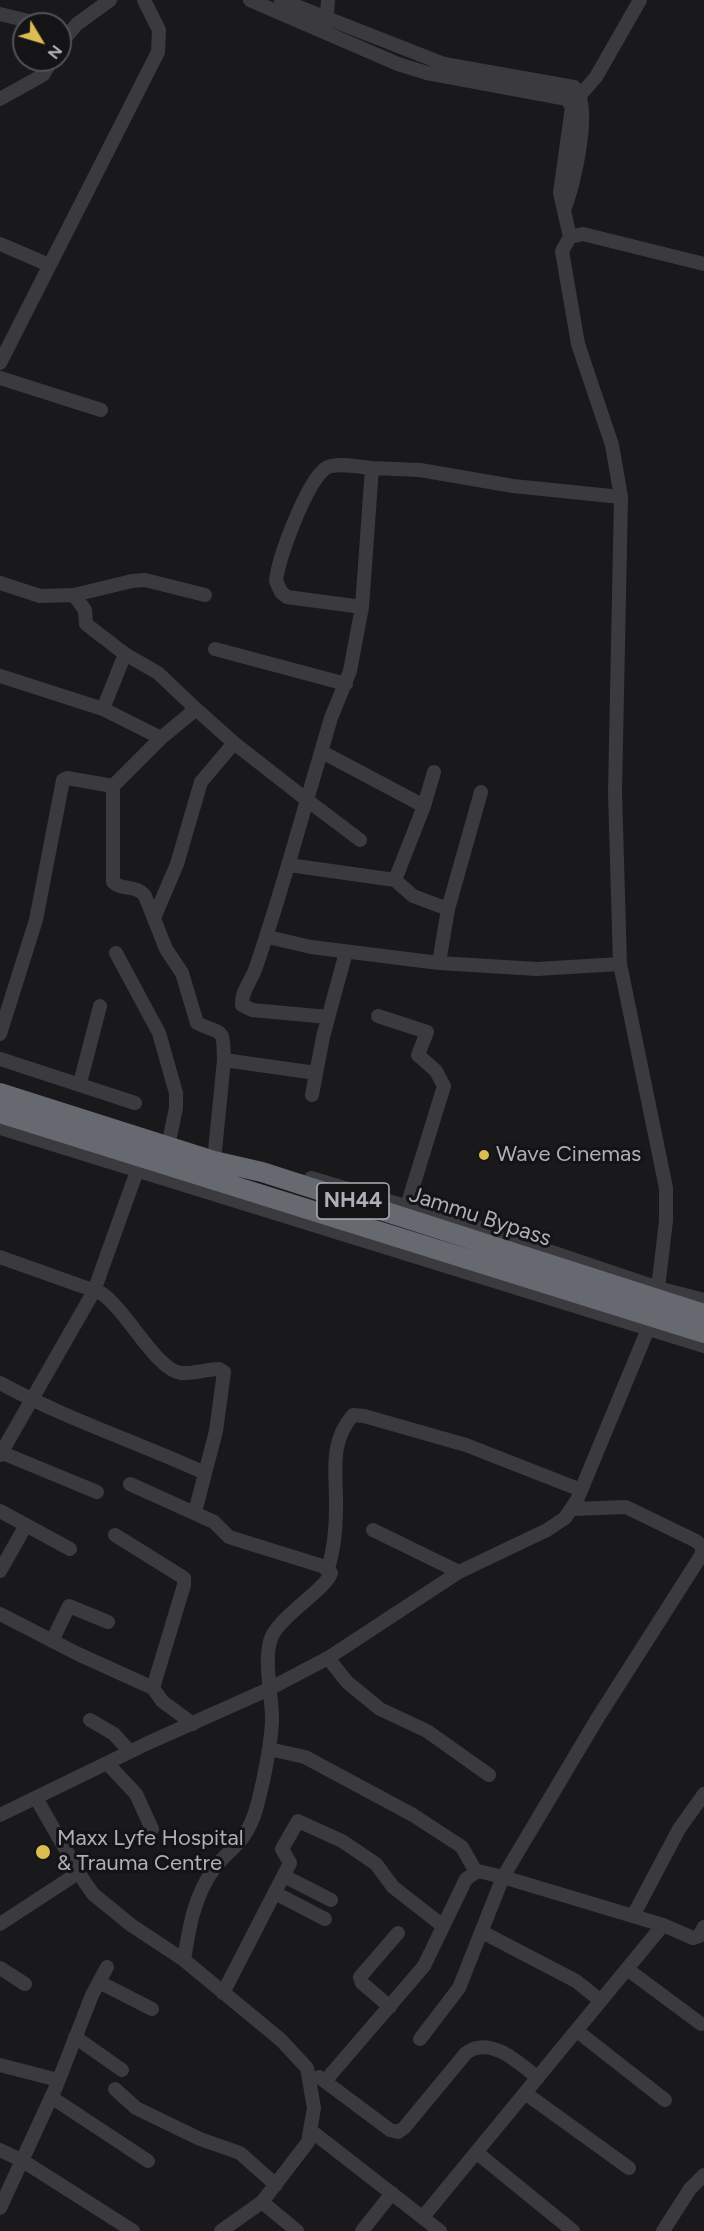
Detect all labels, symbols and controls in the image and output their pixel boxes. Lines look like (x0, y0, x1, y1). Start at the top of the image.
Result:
north arrow (12, 12, 72, 72)
text: N (44, 41, 66, 63)
place label: Wave Cinemas (496, 1142, 641, 1168)
marker: Wave Cinemas (477, 1148, 491, 1162)
street label: Jammu Bypass (406, 1182, 554, 1252)
road number: NH44 (317, 1183, 389, 1219)
place label: Maxx Lyfe Hospital & Trauma Centre (57, 1826, 244, 1878)
marker: Maxx Lyfe Hospital & Trauma Centre (34, 1843, 52, 1861)

